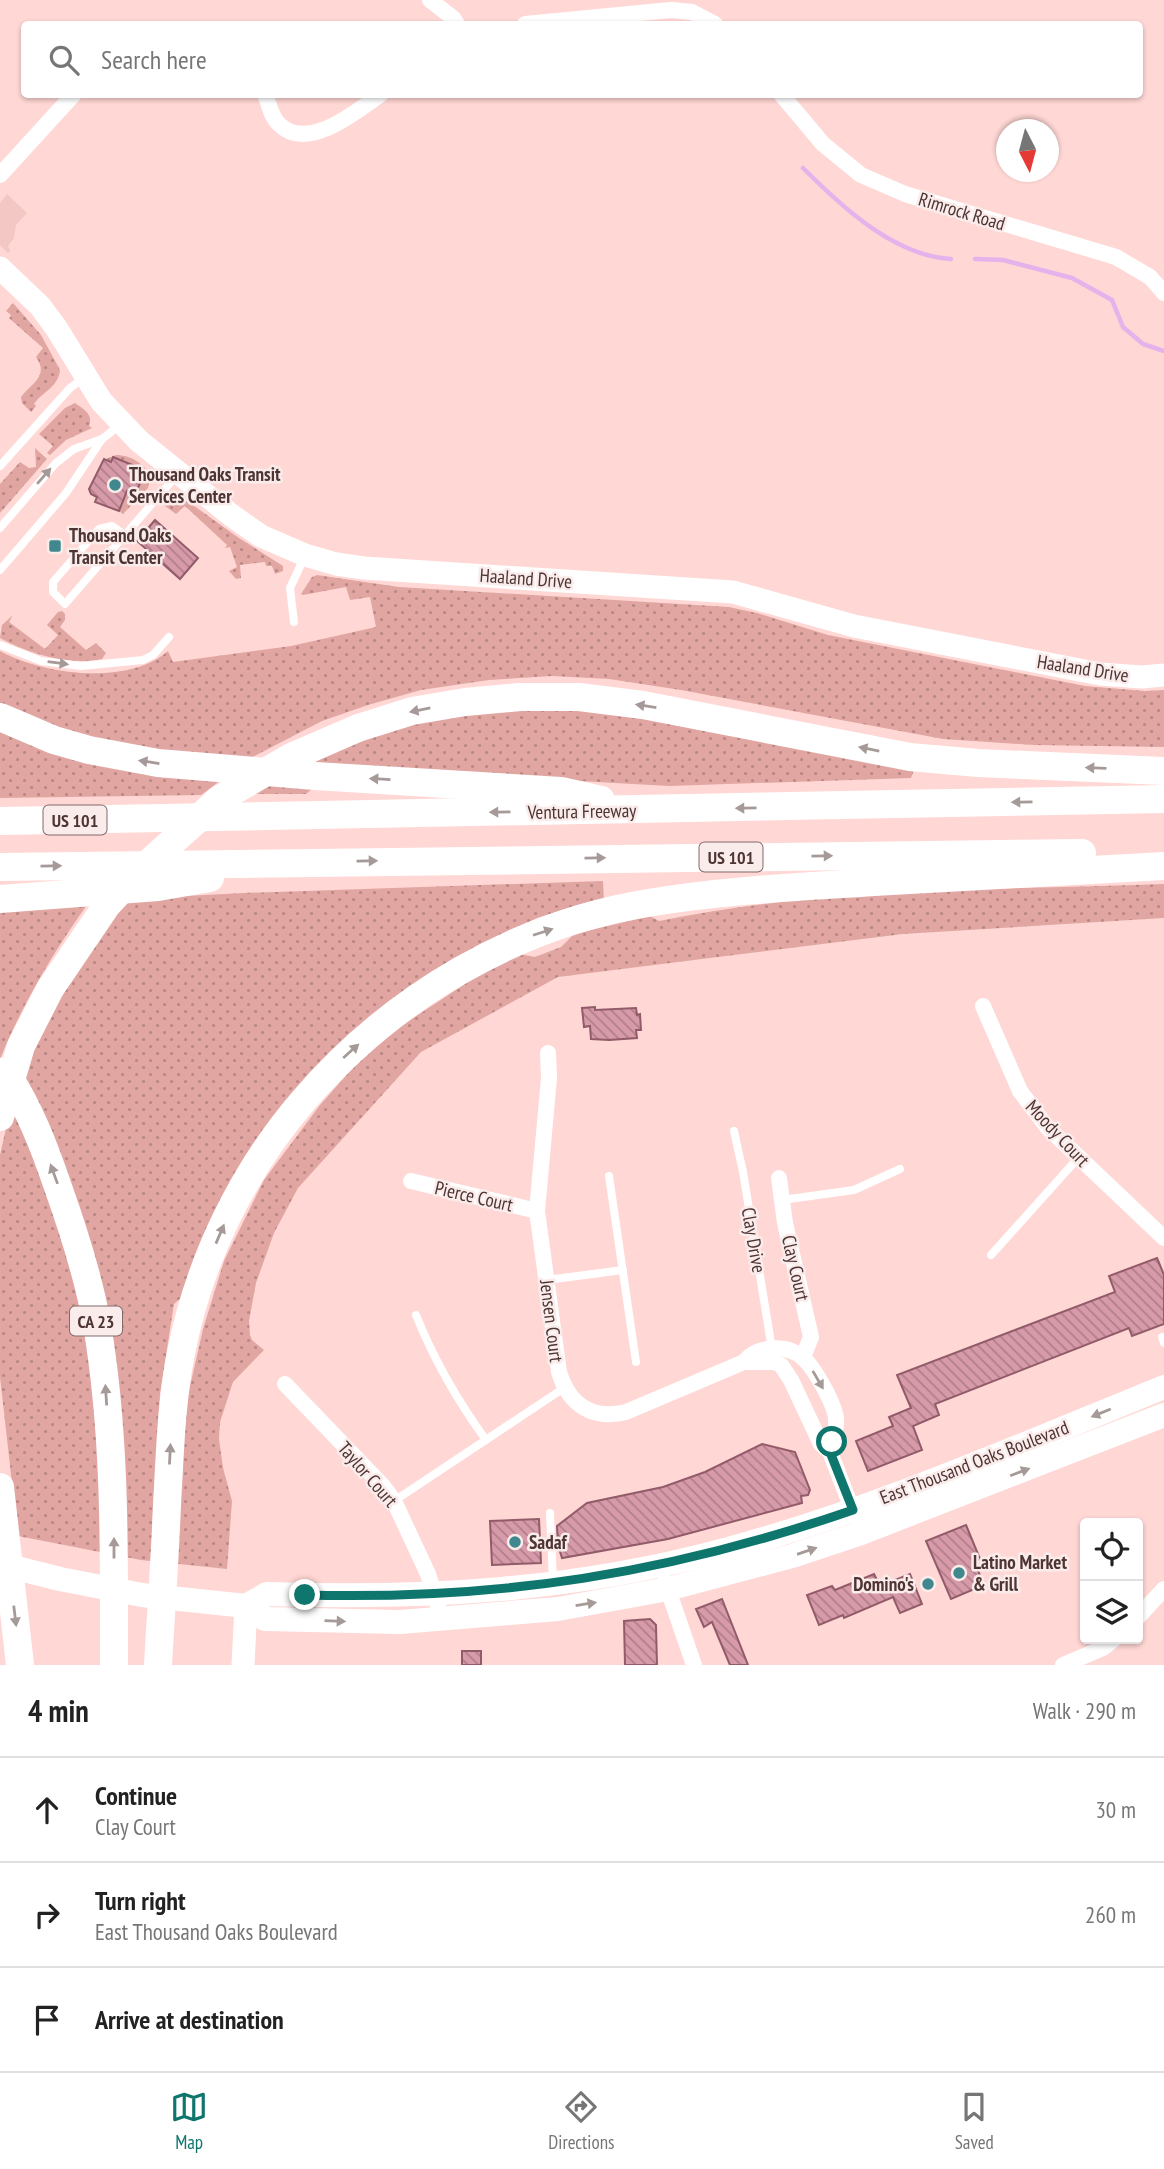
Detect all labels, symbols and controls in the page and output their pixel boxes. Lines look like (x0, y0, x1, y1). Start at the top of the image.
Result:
search box (21, 21, 1143, 98)
icon: search (45, 41, 83, 79)
text: Search here (101, 43, 207, 76)
north arrow (996, 119, 1059, 182)
street label: Rimrock Road (916, 186, 1008, 236)
place label: Thousand Oaks Transit Services Center (129, 462, 281, 508)
one-way arrow (36, 467, 52, 485)
marker: Thousand Oaks Transit Services Center (107, 477, 123, 493)
place label: Thousand Oaks Transit Center (69, 523, 172, 569)
marker: Thousand Oaks Transit Center (47, 538, 63, 554)
street label: Haaland Drive (479, 563, 573, 593)
street label: Haaland Drive (1035, 649, 1131, 687)
one-way arrow (47, 658, 69, 669)
one-way arrow (635, 700, 657, 711)
one-way arrow (409, 705, 431, 716)
one-way arrow (858, 743, 880, 754)
one-way arrow (137, 756, 159, 767)
one-way arrow (1085, 762, 1107, 773)
one-way arrow (368, 774, 390, 785)
one-way arrow (1011, 796, 1033, 808)
street label: Ventura Freeway (526, 798, 637, 824)
one-way arrow (735, 802, 757, 813)
road number: US 101 (43, 806, 106, 834)
one-way arrow (488, 806, 510, 818)
road number: US 101 (700, 842, 762, 872)
one-way arrow (811, 850, 833, 861)
one-way arrow (584, 852, 606, 864)
one-way arrow (356, 855, 378, 867)
one-way arrow (40, 860, 62, 872)
one-way arrow (533, 926, 554, 937)
one-way arrow (342, 1043, 359, 1059)
street label: Moody Court (1021, 1095, 1096, 1172)
one-way arrow (48, 1164, 59, 1185)
street label: Pierce Court (433, 1175, 516, 1217)
street label: Clay Drive (736, 1205, 772, 1275)
one-way arrow (214, 1224, 226, 1244)
street label: Clay Court (777, 1233, 815, 1304)
street label: Jensen Court (535, 1277, 569, 1364)
road number: CA 23 (70, 1306, 122, 1336)
one-way arrow (812, 1370, 824, 1390)
one-way arrow (100, 1384, 111, 1406)
one-way arrow (1090, 1407, 1111, 1418)
street label: East Thousand Oaks Boulevard (876, 1415, 1072, 1509)
route start (816, 1426, 847, 1457)
street label: Taylor Court (333, 1436, 403, 1512)
one-way arrow (164, 1443, 175, 1465)
one-way arrow (1010, 1466, 1031, 1477)
map controls (1080, 1518, 1143, 1644)
button: locate (1080, 1518, 1143, 1581)
place label: Sadaf (529, 1530, 567, 1554)
marker: Sadaf (507, 1534, 523, 1550)
one-way arrow (108, 1537, 120, 1559)
one-way arrow (796, 1545, 817, 1556)
place label: Latino Market & Grill (973, 1550, 1067, 1596)
marker: Latino Market & Grill (951, 1565, 967, 1581)
place label: Domino's (853, 1572, 914, 1596)
marker: Domino's (920, 1576, 936, 1592)
route end (289, 1579, 320, 1610)
button: layers (1080, 1581, 1143, 1644)
one-way arrow (575, 1599, 597, 1610)
one-way arrow (9, 1605, 20, 1627)
one-way arrow (324, 1616, 346, 1627)
text: 4 min (28, 1691, 89, 1730)
text: Walk · 290 m (1033, 1696, 1136, 1725)
text: Continue (95, 1779, 177, 1812)
icon: ahead (28, 1791, 66, 1829)
text: 30 m (1095, 1795, 1136, 1824)
text: Clay Court (95, 1812, 176, 1841)
text: Turn right (95, 1884, 186, 1917)
icon: right (28, 1896, 66, 1934)
text: 260 m (1085, 1900, 1136, 1929)
text: East Thousand Oaks Boulevard (95, 1917, 338, 1946)
icon: arrive (28, 2001, 66, 2039)
text: Arrive at destination (95, 2003, 284, 2036)
tab: Map (170, 2088, 208, 2154)
tab: Directions (548, 2088, 614, 2154)
tab: Saved (955, 2088, 994, 2154)

